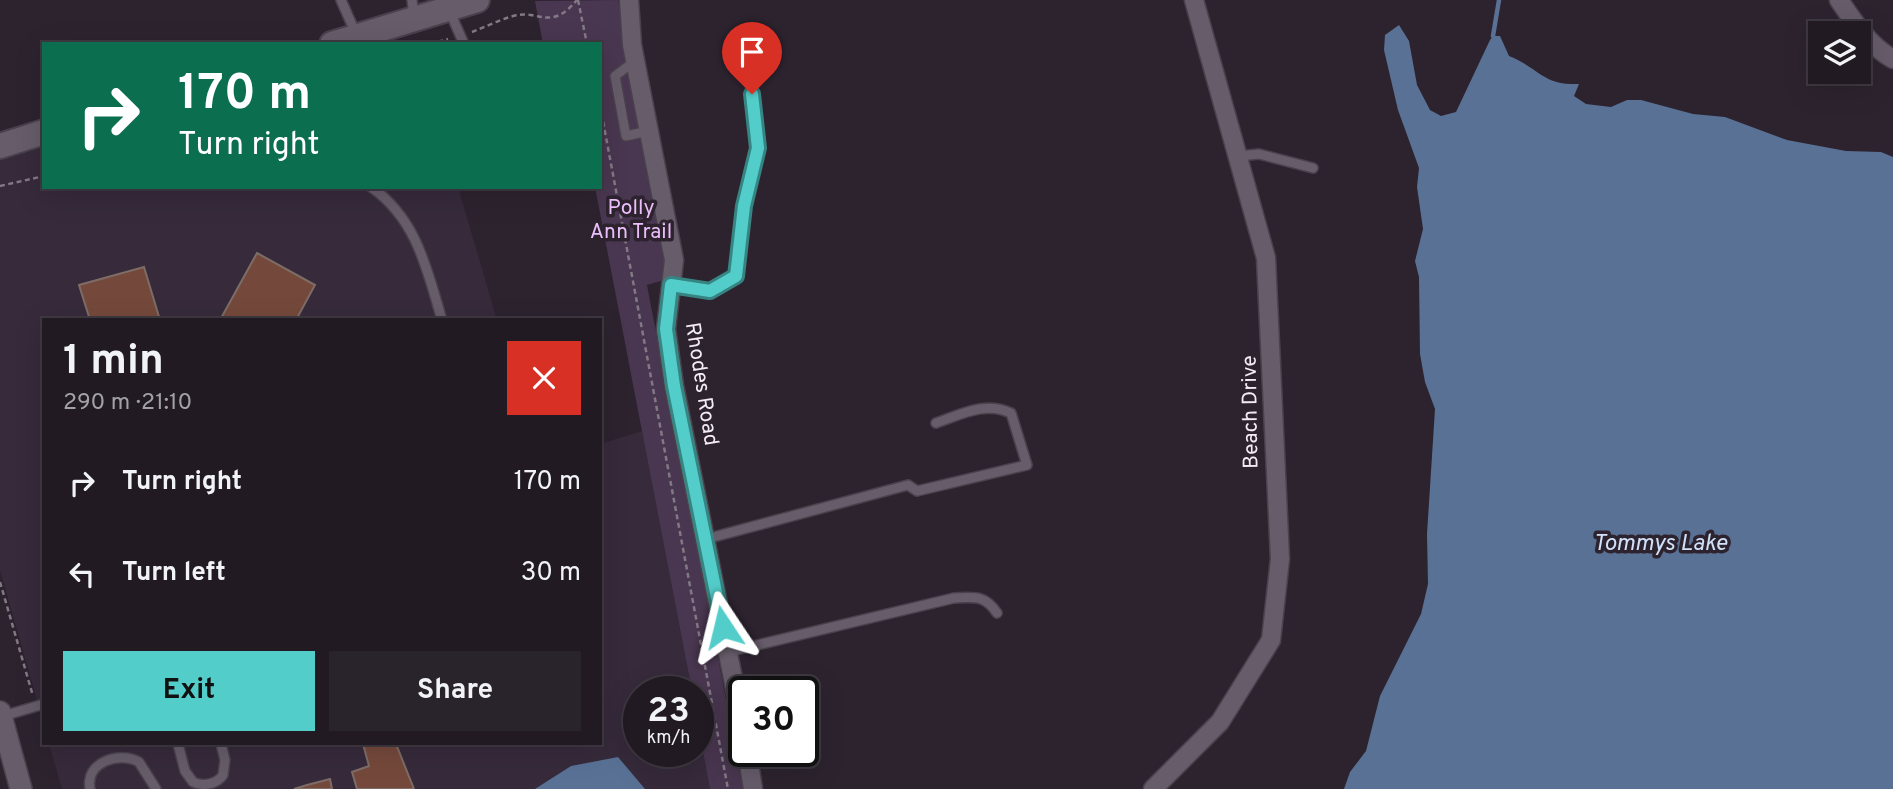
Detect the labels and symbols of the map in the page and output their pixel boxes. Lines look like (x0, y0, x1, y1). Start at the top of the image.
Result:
pin (722, 22, 782, 94)
park label: Polly Ann Trail (590, 195, 672, 246)
street label: Rhodes Road (678, 320, 724, 448)
street label: Beach Drive (1237, 355, 1265, 469)
water label: Tommys Lake (1593, 530, 1728, 559)
position arrow (686, 590, 760, 664)
speed limit sign: 30 (728, 676, 819, 767)

